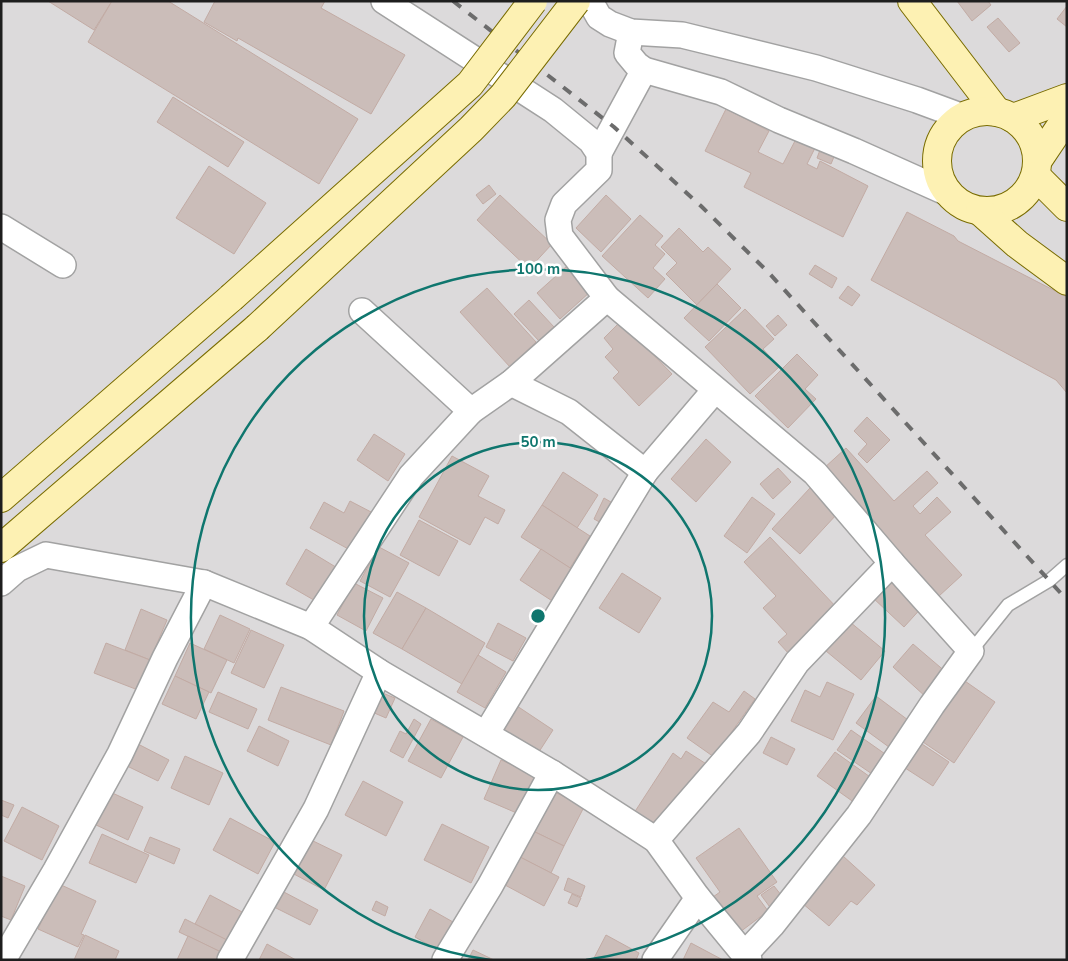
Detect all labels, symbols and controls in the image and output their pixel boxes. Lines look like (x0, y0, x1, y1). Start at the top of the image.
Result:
text: 100 m (516, 259, 560, 279)
text: 50 m (520, 432, 556, 452)
centre of rings (529, 607, 547, 625)

